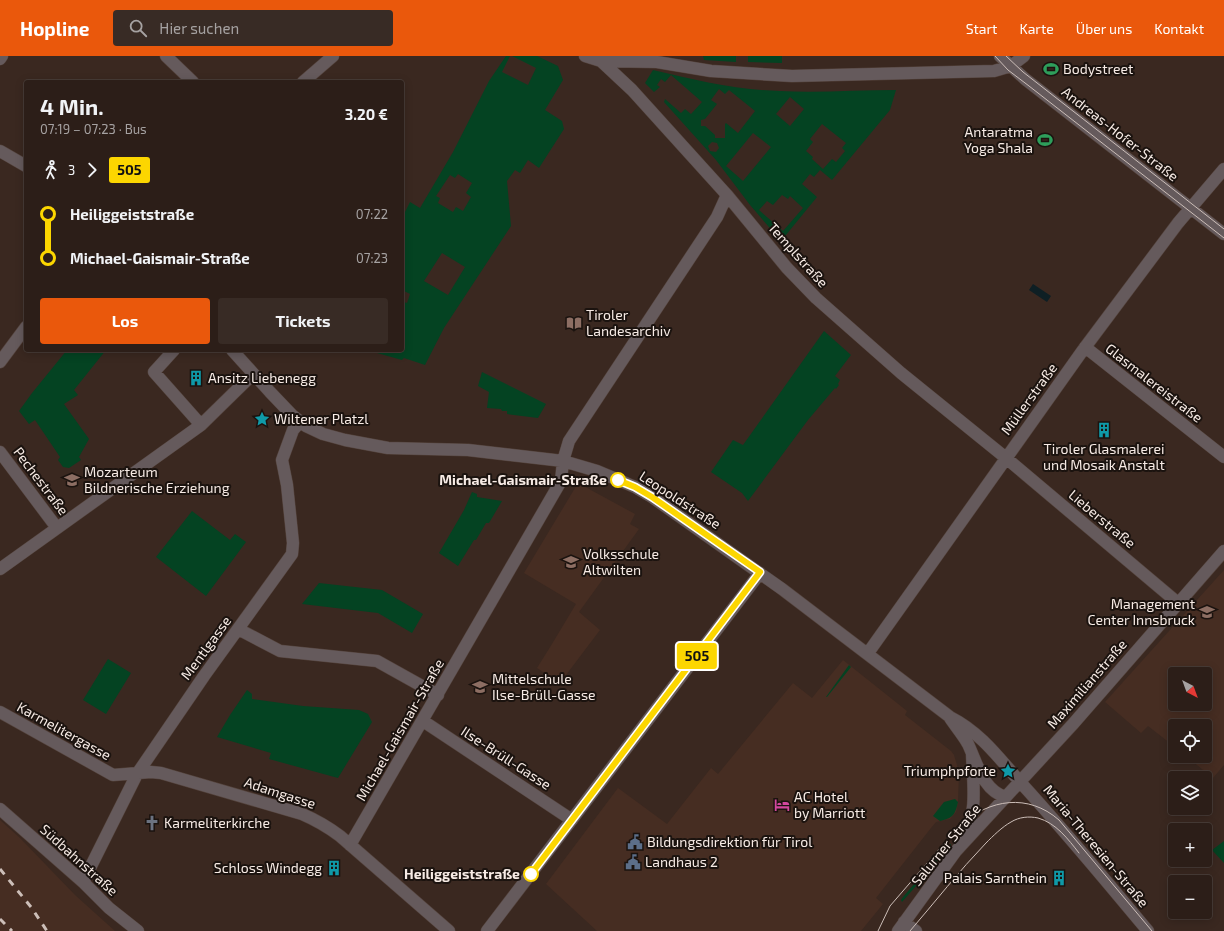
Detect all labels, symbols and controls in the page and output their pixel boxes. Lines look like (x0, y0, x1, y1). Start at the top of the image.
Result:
search box (113, 10, 393, 46)
text: Hopline (20, 17, 89, 40)
icon: search (127, 17, 149, 39)
text: Hier suchen (159, 19, 239, 37)
text: Start (966, 20, 997, 37)
text: Karte (1019, 20, 1054, 37)
text: Über uns (1076, 20, 1132, 37)
text: Kontakt (1154, 20, 1204, 37)
sports icon: Bodystreet (1042, 60, 1060, 78)
place label: Bodystreet (1063, 60, 1133, 77)
street label: Andreas-Hofer-Straße (1059, 83, 1182, 184)
text: 4 Min. (40, 93, 104, 119)
text: 3.20 € (345, 105, 388, 123)
text: 07:19 – 07:23 · Bus (40, 121, 147, 137)
place label: Antaratma Yoga Shala (964, 123, 1033, 156)
sports icon: Antaratma Yoga Shala (1036, 131, 1054, 149)
icon: walk (40, 159, 62, 181)
icon: forward (81, 159, 103, 181)
text: 505 (117, 161, 142, 178)
text: 3 (68, 162, 75, 178)
text: Heiliggeiststraße (70, 205, 194, 223)
text: 07:22 (356, 206, 388, 222)
street label: Templstraße (765, 219, 832, 291)
text: Michael-Gaismair-Straße (70, 249, 250, 267)
text: 07:23 (356, 250, 388, 266)
button: Los (40, 298, 210, 344)
button: Tickets (218, 298, 388, 344)
place label: Tiroler Landesarchiv (586, 306, 671, 339)
library icon: Tiroler Landesarchiv (565, 314, 583, 332)
street label: Glasmalereistraße (1102, 339, 1206, 426)
street label: Müllerstraße (997, 360, 1060, 438)
building icon: Ansitz Liebenegg (187, 369, 205, 387)
place label: Ansitz Liebenegg (208, 369, 316, 386)
place icon: Wiltener Platzl (253, 410, 271, 428)
place label: Wiltener Platzl (274, 410, 369, 427)
building icon: Tiroler Glasmalerei und Mosaik Anstalt (1095, 421, 1113, 439)
place label: Tiroler Glasmalerei und Mosaik Anstalt (1043, 440, 1165, 473)
street label: Pechestraße (10, 443, 73, 518)
place label: Mozarteum Bildnerische Erziehung (84, 463, 230, 496)
street label: Leopoldstraße (636, 467, 724, 532)
school or university icon: Mozarteum Bildnerische Erziehung (63, 471, 81, 489)
place label: Michael-Gaismair-Straße (439, 471, 607, 488)
marker: Michael-Gaismair-Straße (610, 472, 626, 488)
street label: Lieberstraße (1065, 486, 1139, 551)
place label: Volksschule Altwilten (583, 545, 659, 578)
school or university icon: Volksschule Altwilten (562, 553, 580, 571)
place label: Management Center Innsbruck (1087, 595, 1195, 628)
school or university icon: Management Center Innsbruck (1198, 603, 1216, 621)
street label: Mentlgasse (177, 613, 234, 683)
street label: Maximilianstraße (1043, 636, 1130, 732)
line badge: 505 (674, 643, 720, 669)
text: 505 (685, 647, 709, 664)
street label: Michael-Gaismair-Straße (352, 656, 447, 804)
north arrow (1168, 667, 1212, 711)
map controls (1168, 667, 1212, 919)
place label: Mittelschule Ilse-Brüll-Gasse (492, 670, 596, 703)
school or university icon: Mittelschule Ilse-Brüll-Gasse (471, 678, 489, 696)
street label: Karmelitergasse (14, 698, 114, 763)
button: locate (1168, 719, 1212, 763)
street label: Ilse-Brüll-Gasse (458, 722, 554, 793)
place label: Triumphpforte (904, 762, 996, 779)
place icon: Triumphpforte (999, 762, 1017, 780)
button: layers (1168, 771, 1212, 815)
street label: Adamgasse (242, 773, 318, 812)
street label: Maria-Theresien-Straße (1040, 781, 1153, 910)
place label: AC Hotel by Marriott (794, 788, 865, 821)
hotel icon: AC Hotel by Marriott (773, 796, 791, 814)
street label: Salurner Straße (907, 800, 984, 889)
church icon: Karmeliterkirche (143, 814, 161, 832)
place label: Karmeliterkirche (164, 814, 270, 831)
street label: Südbahnstraße (37, 820, 122, 899)
button: + (1168, 823, 1212, 867)
public building icon: Bildungsdirektion für Tirol (626, 833, 644, 851)
place label: Bildungsdirektion für Tirol (647, 833, 813, 850)
public building icon: Landhaus 2 (624, 853, 642, 871)
place label: Landhaus 2 (645, 853, 718, 870)
place label: Schloss Windegg (214, 859, 322, 876)
building icon: Schloss Windegg (325, 859, 343, 877)
place label: Heiliggeiststraße (404, 865, 520, 882)
marker: Heiliggeiststraße (523, 866, 539, 882)
place label: Palais Sarnthein (944, 869, 1047, 886)
building icon: Palais Sarnthein (1050, 869, 1068, 887)
button: − (1168, 875, 1212, 919)

